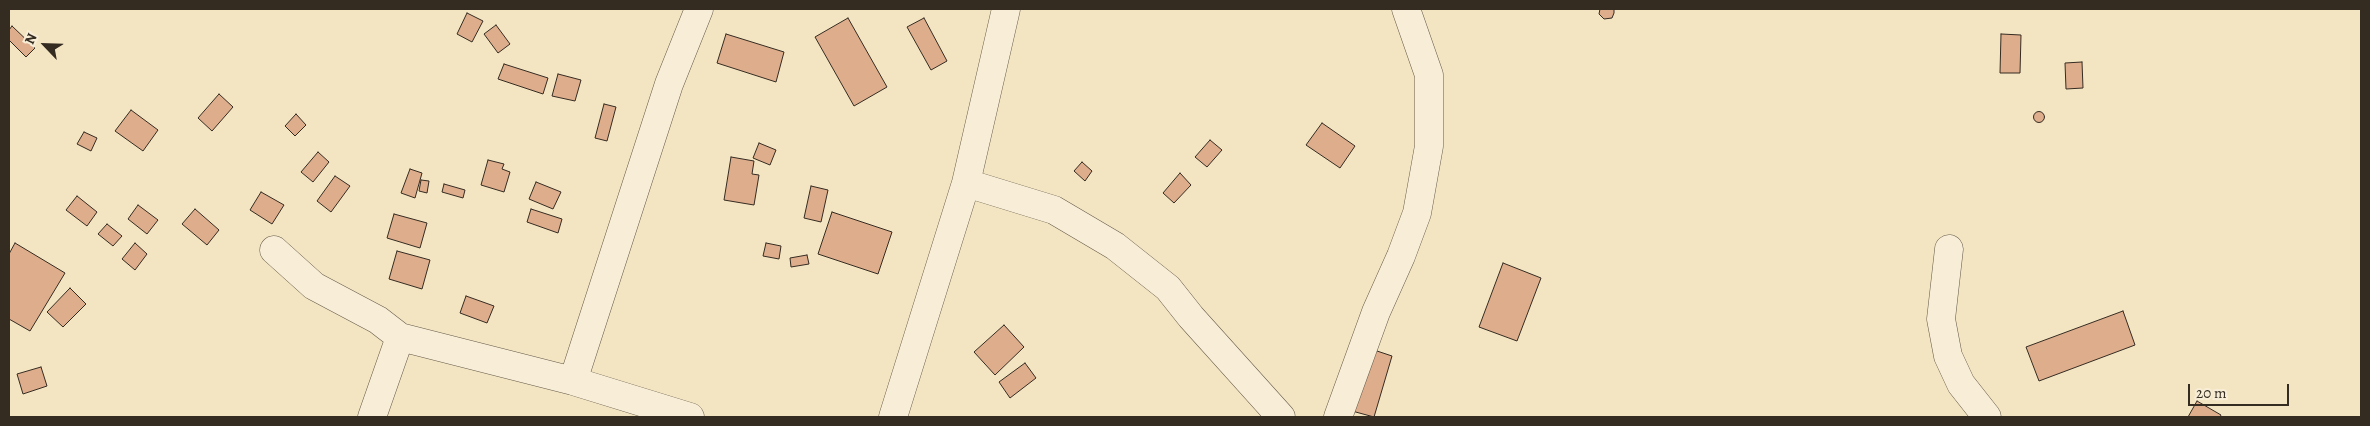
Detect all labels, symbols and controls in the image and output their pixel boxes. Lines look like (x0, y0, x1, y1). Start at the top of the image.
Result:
north arrow (20, 20, 70, 70)
text: N (20, 30, 42, 47)
scale bar (2190, 374, 2291, 406)
text: 20 m (2196, 383, 2227, 403)

